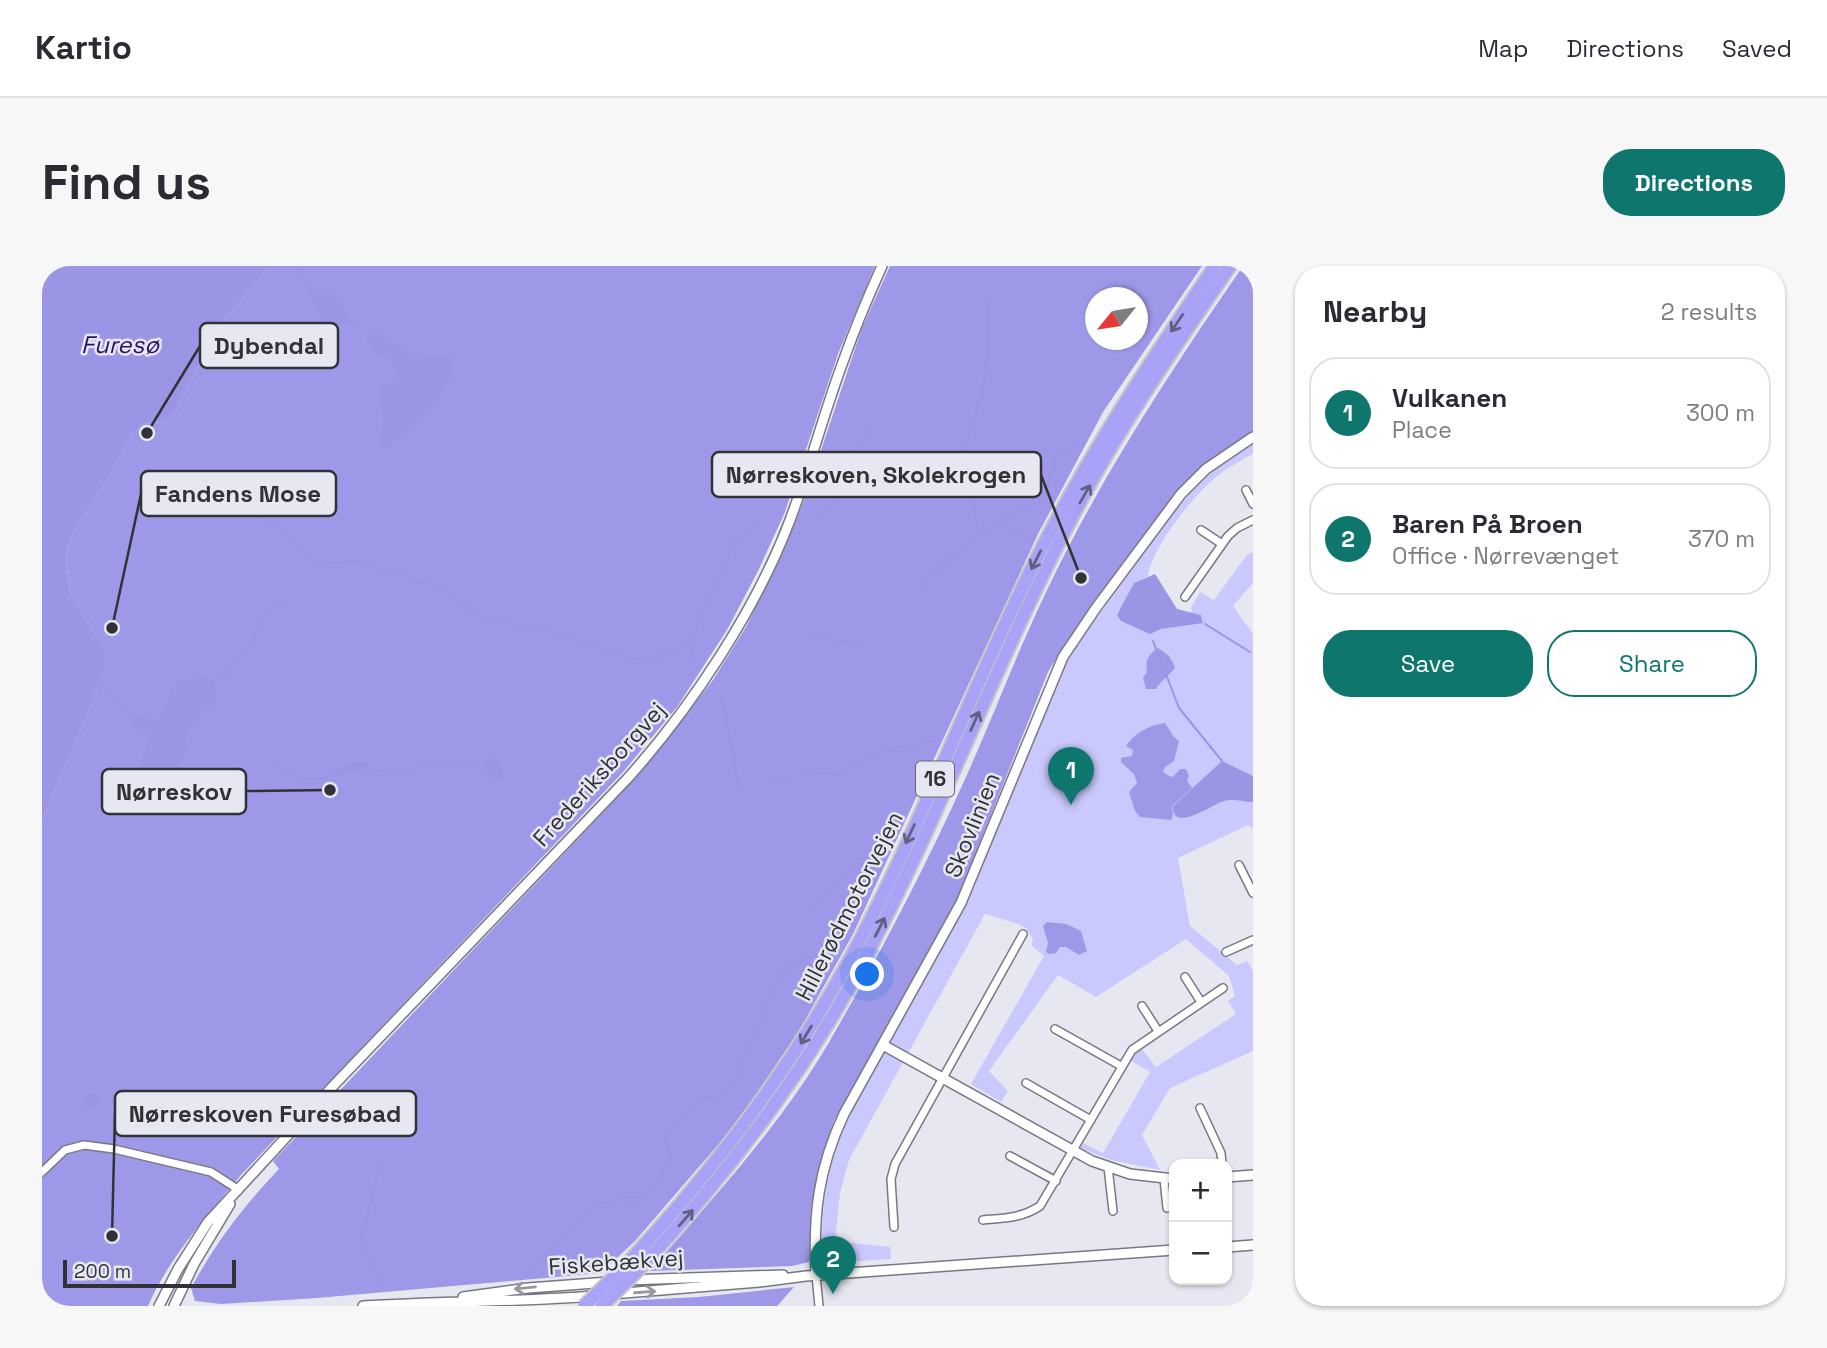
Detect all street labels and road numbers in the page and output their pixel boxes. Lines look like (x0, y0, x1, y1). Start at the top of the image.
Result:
street label: Frederiksborgvej (526, 695, 672, 853)
road number: 16 (916, 762, 954, 796)
street label: Skovlinien (937, 768, 1007, 882)
street label: Hillerødmotorvejen (788, 806, 910, 1006)
street label: Fiskebækvej (547, 1242, 685, 1282)

